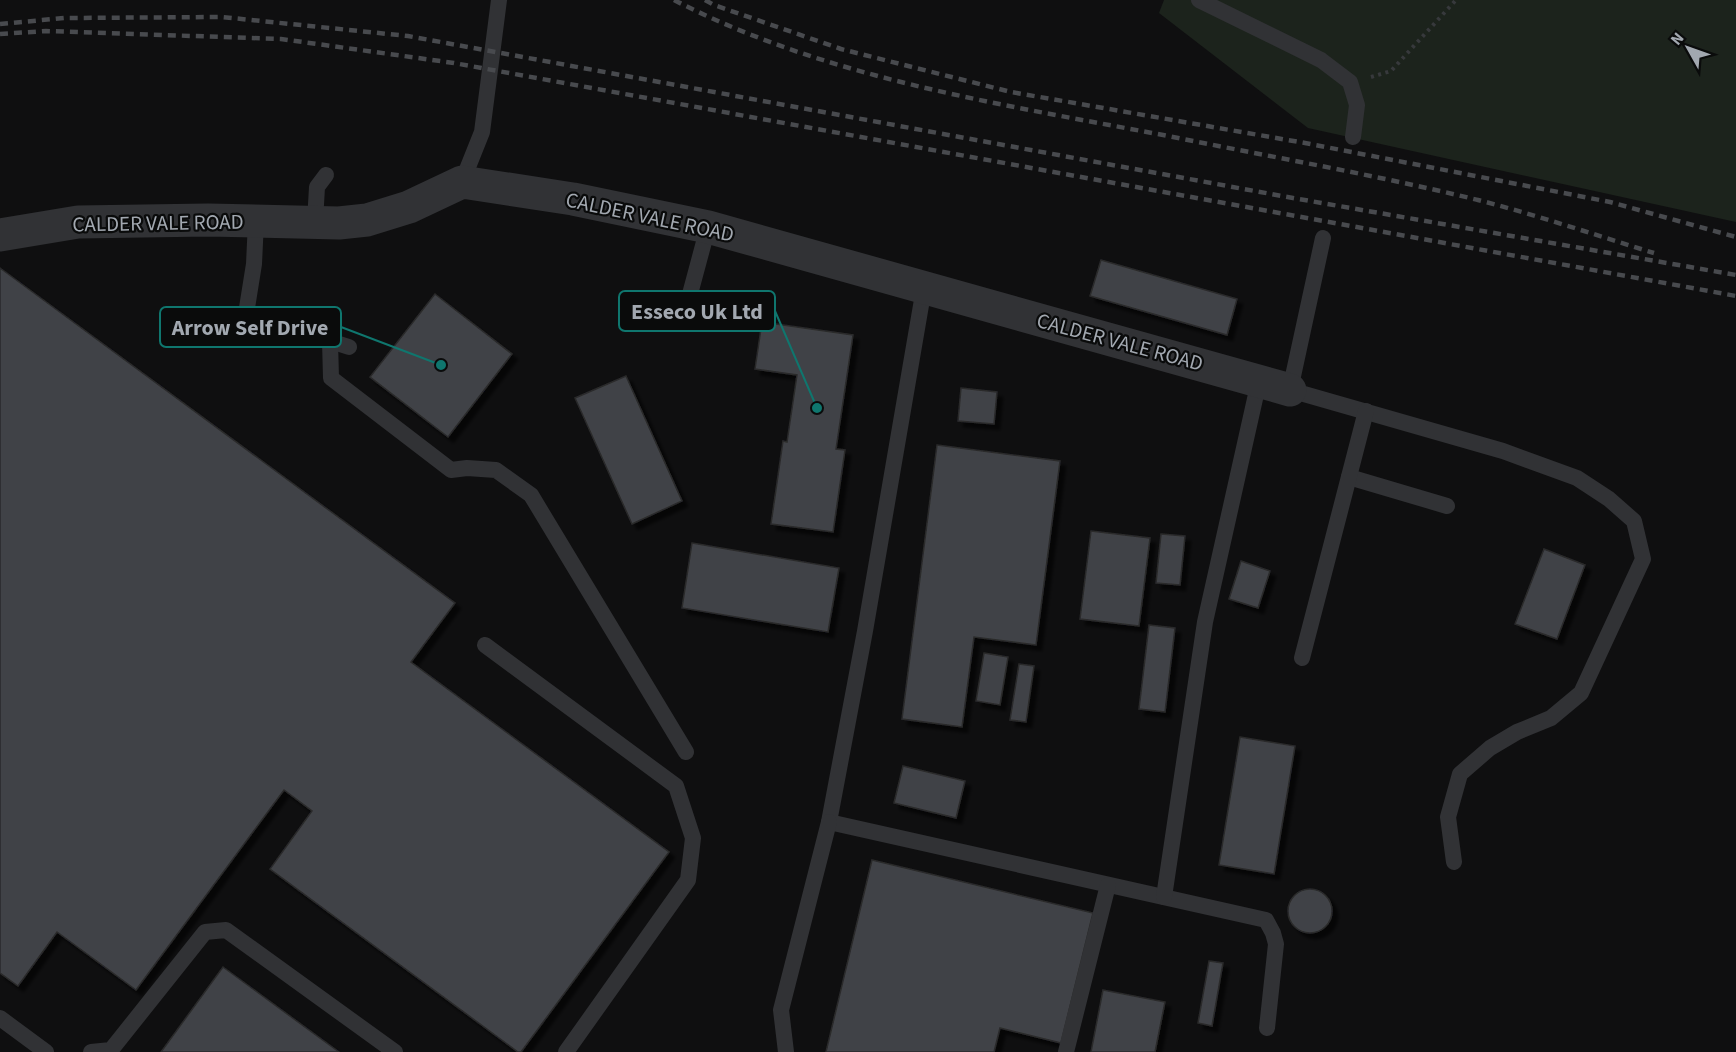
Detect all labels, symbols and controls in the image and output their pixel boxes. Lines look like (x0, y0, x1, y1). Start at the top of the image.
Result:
north arrow (1658, 18, 1718, 78)
text: N (1665, 28, 1689, 50)
street label: CALDER VALE ROAD (563, 185, 737, 249)
street label: CALDER VALE ROAD (72, 207, 244, 239)
callout: Esseco Uk Ltd (619, 291, 775, 331)
text: Esseco Uk Ltd (631, 296, 763, 328)
street label: CALDER VALE ROAD (1033, 305, 1207, 379)
callout: Arrow Self Drive (160, 307, 341, 347)
text: Arrow Self Drive (171, 312, 328, 344)

